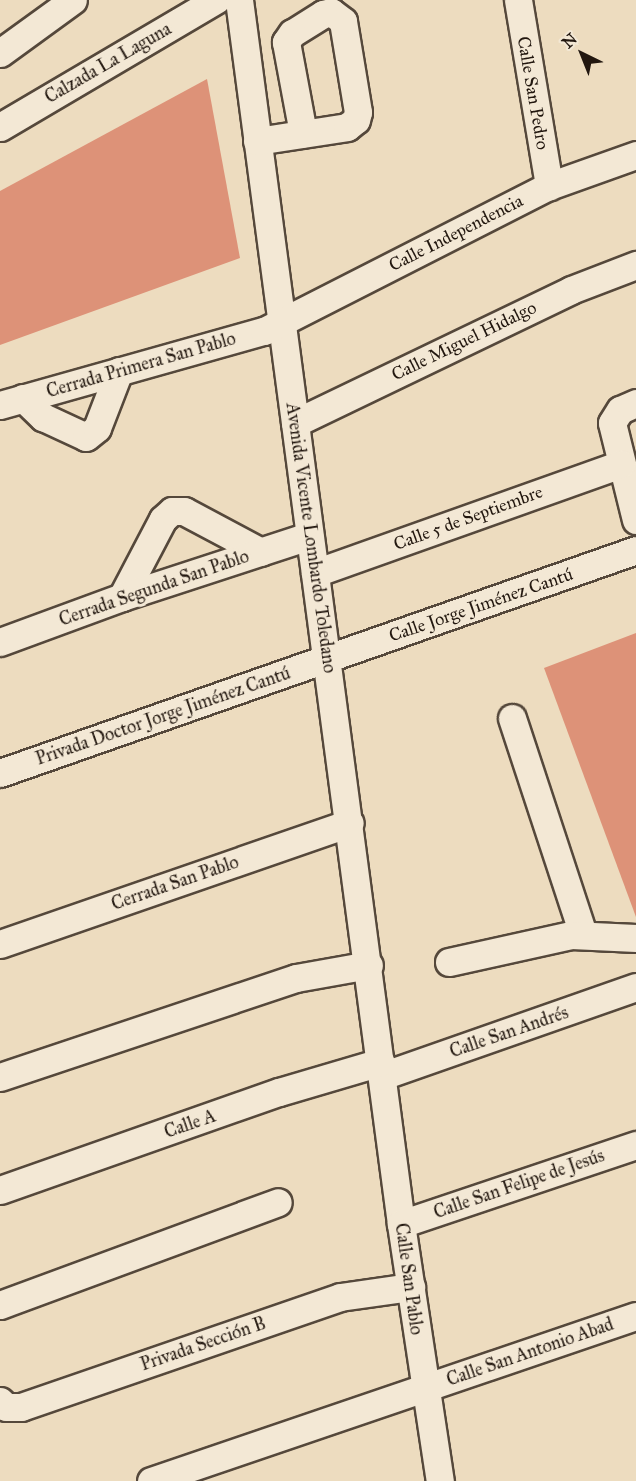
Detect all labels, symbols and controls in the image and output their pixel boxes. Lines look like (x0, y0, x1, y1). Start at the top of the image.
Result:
street label: Calzada La Laguna (41, 18, 175, 108)
north arrow (552, 24, 612, 84)
text: N (558, 29, 581, 52)
street label: Calle San Pedro (512, 35, 554, 151)
street label: Calle Independencia (385, 190, 527, 276)
street label: Calle Miguel Hidalgo (388, 297, 540, 385)
street label: Cerrada Primera San Pablo (44, 328, 238, 402)
street label: Avenida Vicente Lombardo Toledano (281, 401, 341, 675)
street label: Calle 5 de Septiembre (391, 481, 545, 555)
street label: Cerrada Segunda San Pablo (56, 545, 252, 631)
street label: Calle Jorge Jiménez Cantú (386, 563, 576, 647)
street label: Privada Doctor Jorge Jiménez Cantú (33, 662, 293, 770)
street label: Cerrada San Pablo (109, 851, 241, 915)
street label: Calle San Andrés (447, 1002, 571, 1062)
street label: Calle A (161, 1105, 219, 1143)
street label: Calle San Felipe de Jesús (431, 1145, 607, 1223)
street label: Calle San Pablo (390, 1222, 428, 1336)
street label: Privada Sección B (138, 1312, 268, 1376)
street label: Calle San Antonio Abad (444, 1313, 616, 1391)

